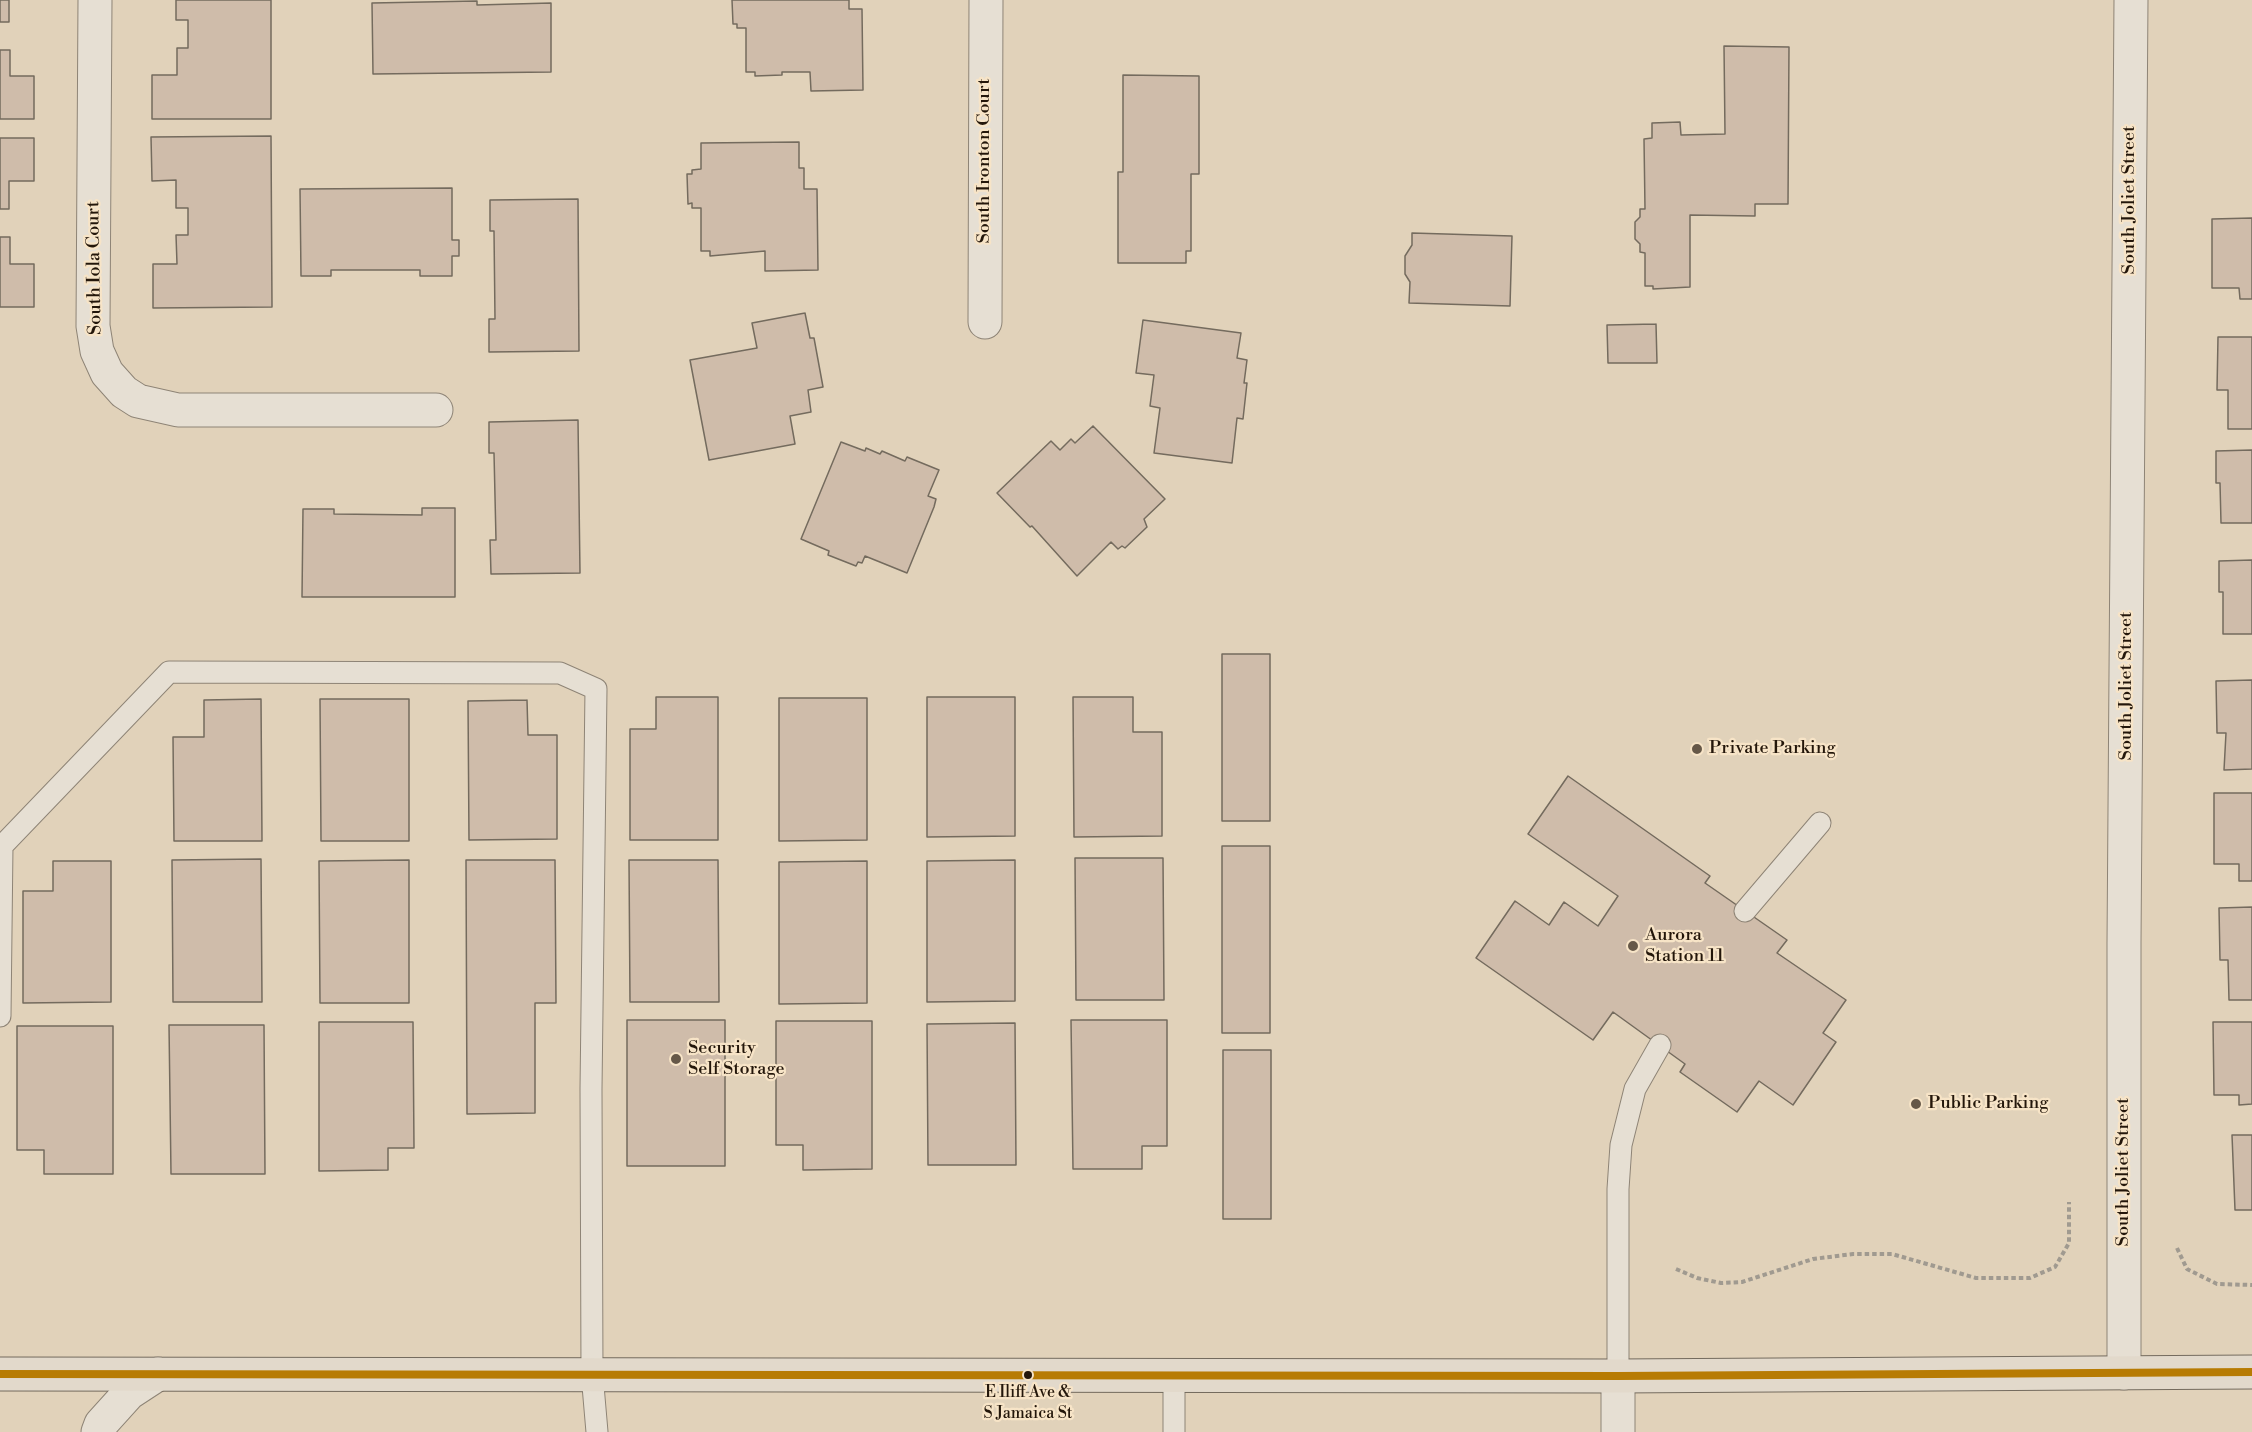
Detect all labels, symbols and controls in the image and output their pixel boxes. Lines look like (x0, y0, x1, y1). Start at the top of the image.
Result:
street label: South Ironton Court (974, 78, 996, 244)
street label: South Joliet Street (2119, 126, 2141, 274)
street label: South Iola Court (83, 201, 107, 335)
street label: South Joliet Street (2116, 612, 2138, 760)
place label: Private Parking (1709, 738, 1836, 760)
marker: Private Parking (1690, 742, 1704, 756)
place label: Aurora Station 11 (1645, 925, 1724, 968)
marker: Aurora Station 11 (1626, 939, 1640, 953)
place label: Security Self Storage (688, 1038, 785, 1080)
marker: Security Self Storage (669, 1052, 683, 1066)
place label: Public Parking (1928, 1093, 2048, 1115)
marker: Public Parking (1909, 1097, 1923, 1111)
street label: South Joliet Street (2113, 1098, 2135, 1246)
marker: E Iliff Ave & S Jamaica St (1022, 1369, 1034, 1381)
place label: E Iliff Ave & S Jamaica St (983, 1383, 1073, 1421)

